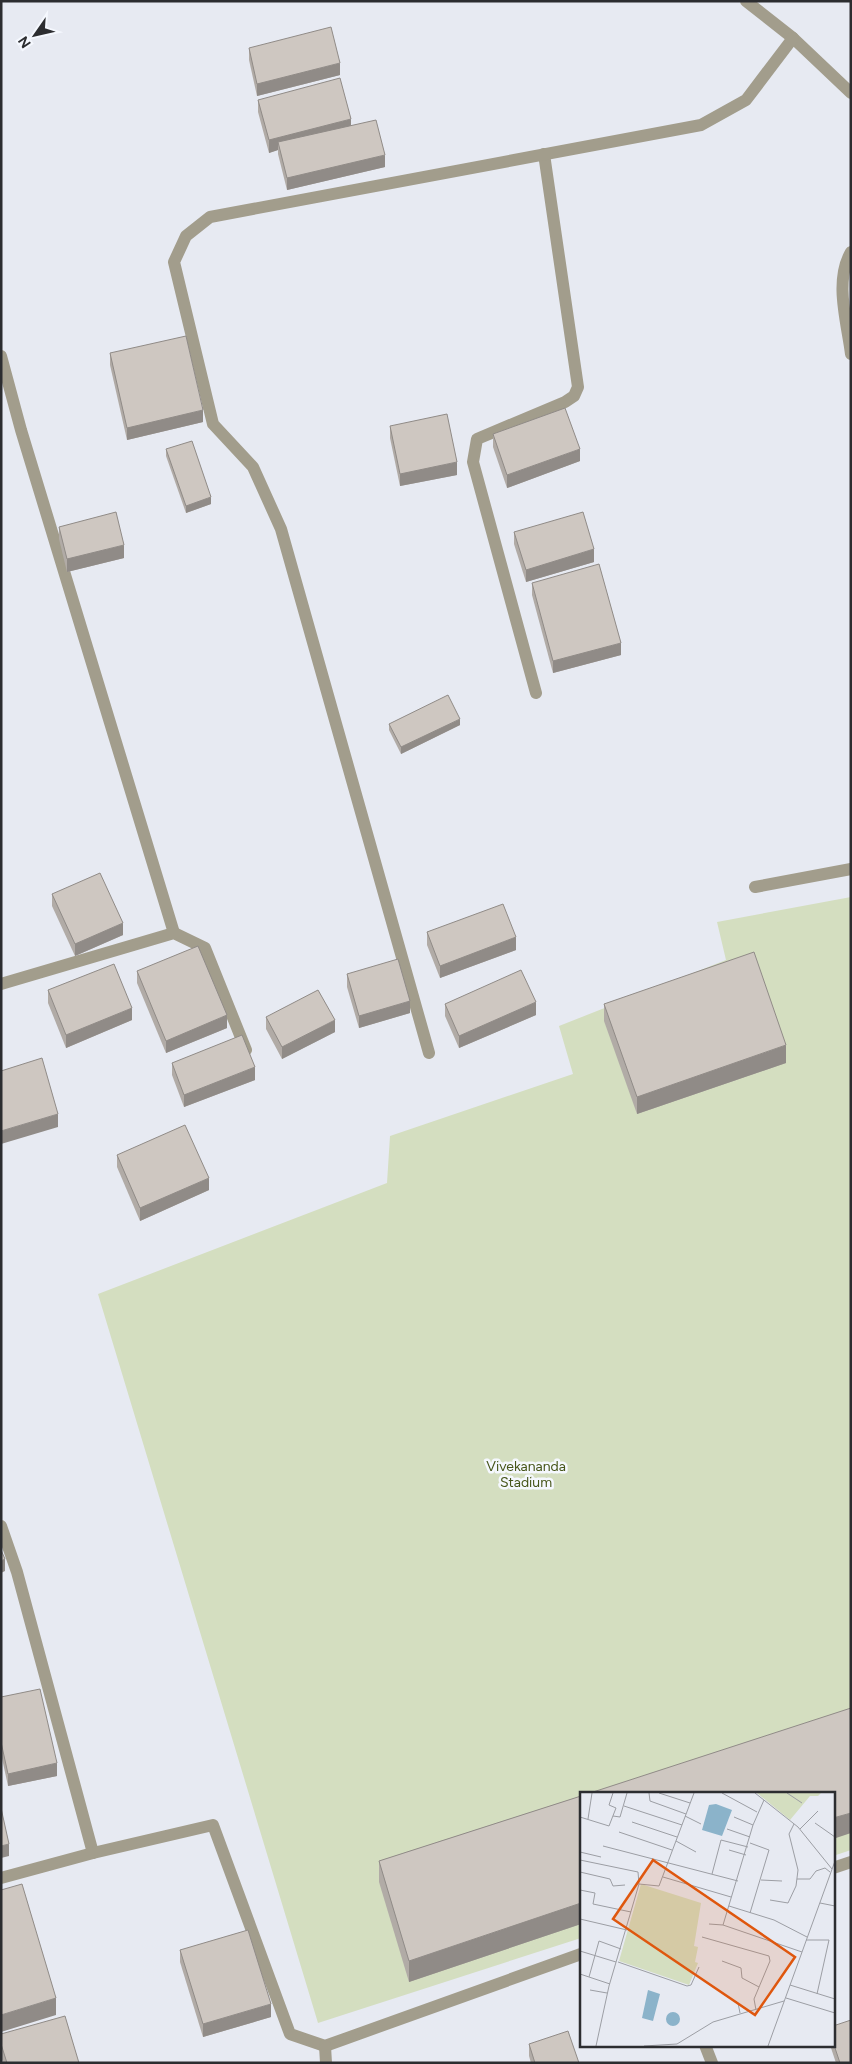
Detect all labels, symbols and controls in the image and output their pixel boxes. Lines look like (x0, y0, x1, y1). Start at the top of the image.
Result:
north arrow (10, 10, 60, 60)
text: N (15, 33, 35, 51)
park label: Vivekananda Stadium (486, 1458, 566, 1491)
inset map (580, 1792, 834, 2046)

